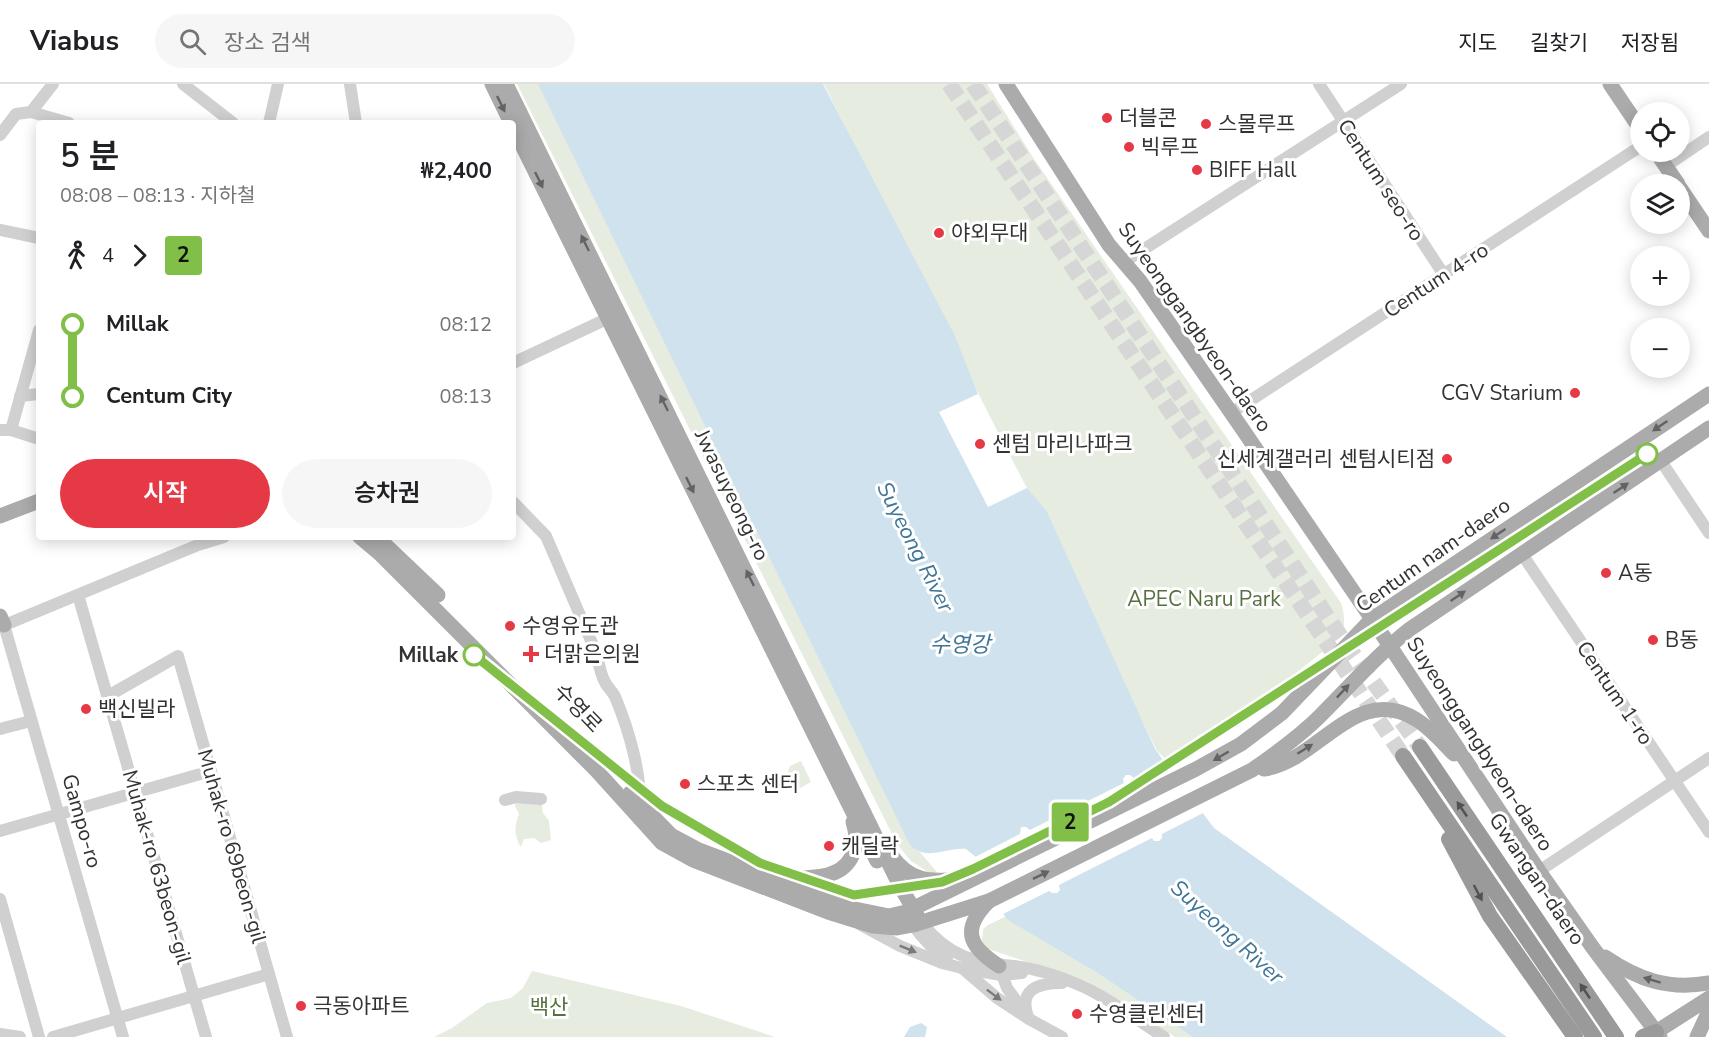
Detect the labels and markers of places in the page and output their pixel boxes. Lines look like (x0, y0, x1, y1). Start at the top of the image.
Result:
place label: 더블콘 (1119, 104, 1177, 132)
place label: 스몰루프 (1218, 110, 1295, 138)
marker: 더블콘 (1100, 111, 1114, 125)
marker: 스몰루프 (1199, 117, 1213, 131)
place label: 빅루프 (1141, 133, 1199, 161)
marker: 빅루프 (1122, 140, 1136, 154)
place label: BIFF Hall (1209, 156, 1297, 184)
marker: BIFF Hall (1190, 163, 1204, 177)
place label: 야외무대 (951, 219, 1028, 247)
marker: 야외무대 (932, 226, 946, 240)
place label: CGV Starium (1441, 379, 1563, 407)
marker: CGV Starium (1568, 386, 1582, 400)
place label: 센텀 마리나파크 (992, 430, 1133, 458)
marker: 센텀 마리나파크 (973, 437, 987, 451)
unlabelled marker (1636, 443, 1658, 465)
place label: 신세계갤러리 센텀시티점 (1217, 445, 1435, 473)
marker: 신세계갤러리 센텀시티점 (1440, 452, 1454, 466)
place label: A동 (1618, 559, 1653, 587)
marker: A동 (1599, 566, 1613, 580)
place label: 수영유도관 (522, 612, 619, 640)
marker: 수영유도관 (503, 619, 517, 633)
place label: B동 (1665, 626, 1699, 654)
marker: B동 (1646, 633, 1660, 647)
place label: 더맑은의원 (544, 640, 641, 668)
place label: Millak (398, 641, 459, 669)
marker: Millak (463, 644, 485, 666)
marker: 더맑은의원 (522, 645, 540, 663)
place label: 백신빌라 (98, 695, 175, 723)
marker: 백신빌라 (79, 702, 93, 716)
place label: 스포츠 센터 (697, 770, 799, 798)
marker: 스포츠 센터 (678, 777, 692, 791)
place label: 캐딜락 (841, 832, 899, 860)
marker: 캐딜락 (822, 839, 836, 853)
place label: 극동아파트 (313, 992, 410, 1020)
marker: 극동아파트 (294, 999, 308, 1013)
place label: 수영클린센터 (1089, 1000, 1205, 1028)
marker: 수영클린센터 (1070, 1007, 1084, 1021)

